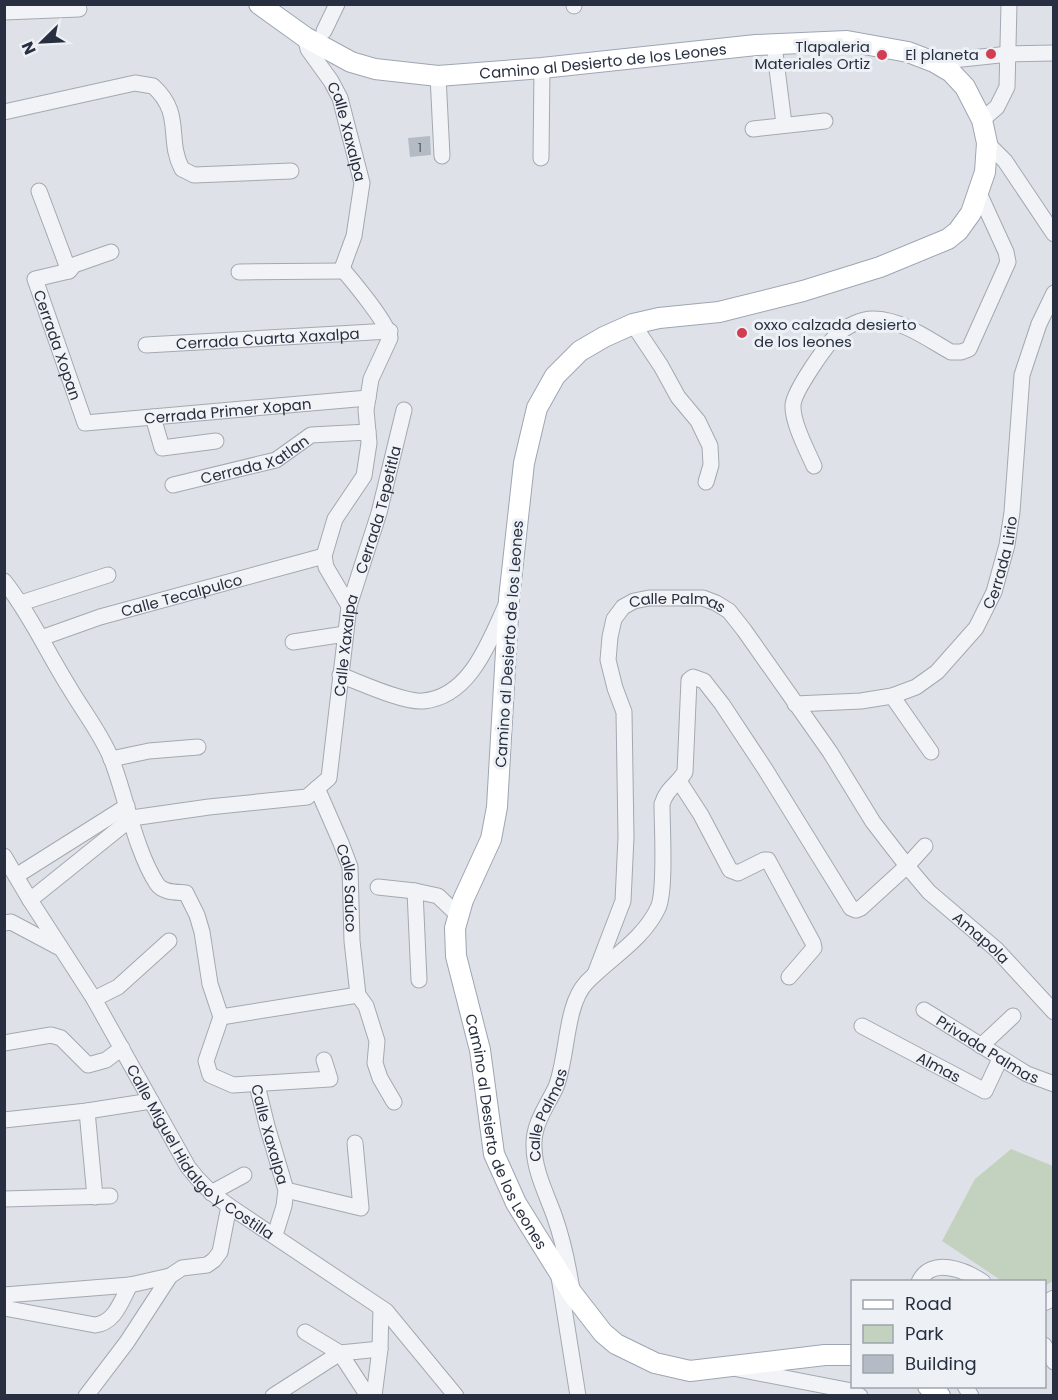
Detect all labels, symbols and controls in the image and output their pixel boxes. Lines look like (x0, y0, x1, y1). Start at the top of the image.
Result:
north arrow (12, 12, 72, 72)
place label: Tlapaleria Materiales Ortiz (755, 36, 870, 74)
text: N (16, 38, 42, 58)
street label: Camino al Desierto de los Leones (479, 38, 728, 83)
place label: El planeta (905, 44, 979, 65)
marker: El planeta (984, 47, 998, 61)
marker: Tlapaleria Materiales Ortiz (875, 48, 889, 62)
street label: Calle Xaxalpa (322, 77, 372, 184)
house number: 1 (418, 139, 422, 156)
street label: Cerrada Xopan (29, 287, 87, 403)
place label: oxxo calzada desierto de los leones (754, 314, 917, 352)
street label: Cerrada Cuarta Xaxalpa (175, 322, 360, 354)
marker: oxxo calzada desierto de los leones (735, 326, 749, 340)
street label: Cerrada Primer Xopan (143, 393, 312, 428)
street label: Cerrada Xatlan (198, 430, 313, 488)
street label: Cerrada Tepetitla (350, 444, 405, 576)
street label: Cerrada Lirio (977, 515, 1022, 613)
street label: Camino al Desierto de los Leones (490, 519, 528, 768)
street label: Calle Tecalpulco (118, 568, 244, 621)
street label: Calle Palmas (627, 587, 730, 617)
street label: Calle Xaxalpa (328, 591, 363, 698)
street label: Calle Saúco (332, 840, 362, 932)
street label: Amapola (949, 907, 1015, 968)
street label: Privada Palmas (933, 1010, 1042, 1088)
street label: Camino al Desierto de los Leones (461, 1011, 553, 1253)
street label: Almas (913, 1046, 965, 1087)
street label: Calle Miguel Hidalgo y Costilla (122, 1060, 279, 1244)
street label: Calle Palmas (523, 1066, 572, 1163)
street label: Calle Xaxalpa (247, 1082, 294, 1187)
legend (851, 1280, 1046, 1388)
text: Road (905, 1291, 952, 1316)
text: Park (905, 1321, 944, 1346)
text: Building (905, 1351, 977, 1376)

